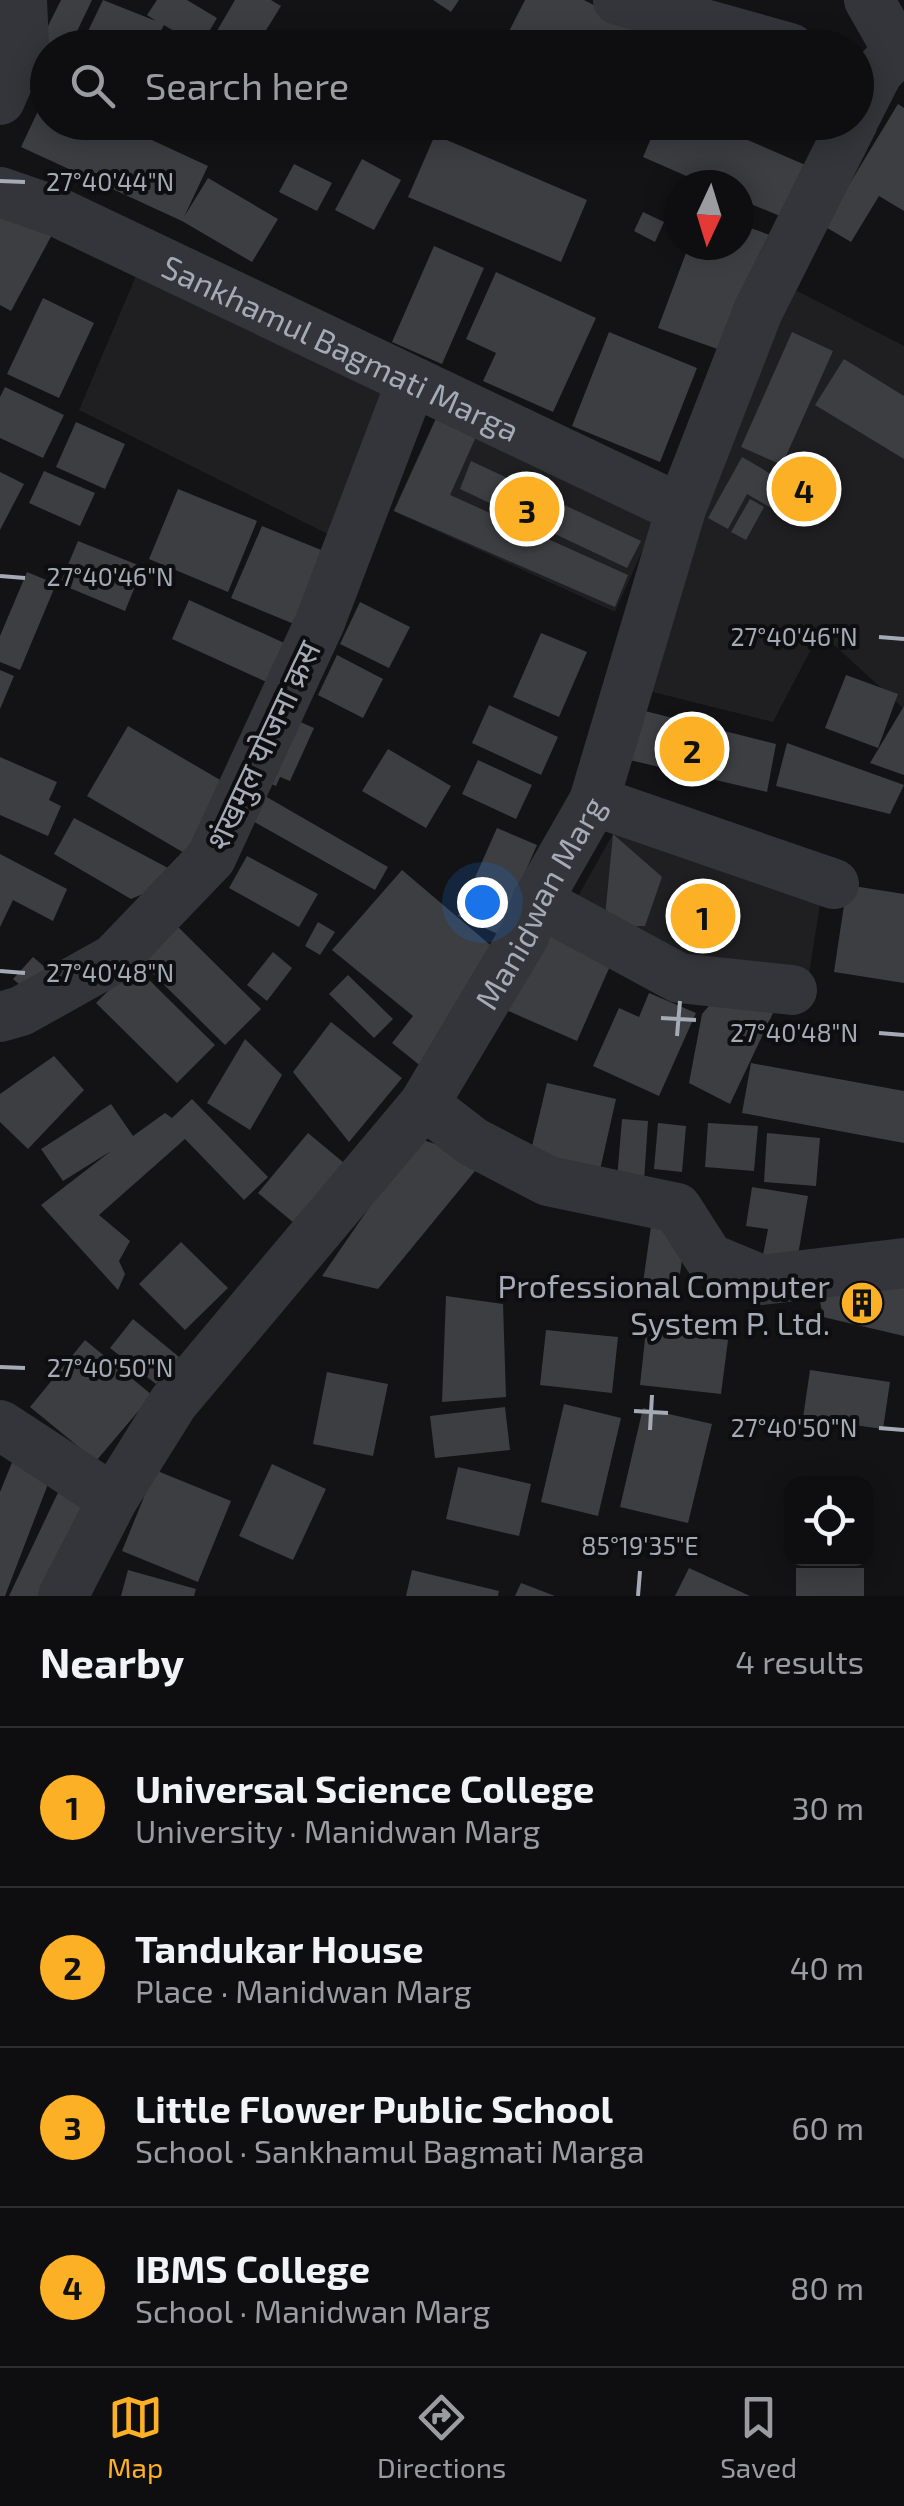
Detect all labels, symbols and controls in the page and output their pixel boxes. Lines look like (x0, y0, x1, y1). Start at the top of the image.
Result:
search box (30, 30, 874, 140)
icon: search (65, 58, 120, 113)
text: Search here (145, 62, 349, 108)
text: 27°40'44"N (46, 166, 174, 196)
north arrow (664, 170, 754, 260)
street label: Sankhamul Bagmati Marga (157, 246, 526, 448)
pin: 4 (772, 452, 836, 526)
pin: 3 (494, 472, 560, 546)
text: 27°40'46"N (46, 561, 174, 591)
text: 27°40'46"N (730, 621, 858, 651)
street label: शंखमुल योजना क्रस (197, 633, 330, 857)
pin: 2 (660, 712, 724, 786)
street label: Manidwan Marg (466, 789, 612, 1016)
your location (457, 877, 508, 928)
pin: 1 (670, 878, 736, 954)
text: 27°40'48"N (46, 957, 174, 987)
text: 27°40'48"N (730, 1017, 858, 1047)
place label: Professional Computer System P. Ltd. (497, 1266, 830, 1341)
building icon: Professional Computer System P. Ltd. (839, 1280, 885, 1326)
text: 27°40'50"N (47, 1352, 173, 1382)
text: 27°40'50"N (731, 1412, 857, 1442)
map controls (784, 1476, 874, 1566)
button: locate (784, 1476, 874, 1566)
text: 85°19'35"E (581, 1530, 699, 1560)
text: Nearby (40, 1636, 184, 1686)
text: 4 results (735, 1642, 864, 1680)
text: Universal Science College (135, 1765, 594, 1811)
text: 1 (66, 1788, 79, 1826)
text: 30 m (792, 1788, 864, 1826)
text: University · Manidwan Marg (135, 1811, 540, 1849)
text: Tandukar House (135, 1925, 424, 1971)
text: 2 (63, 1948, 82, 1986)
text: 40 m (790, 1948, 864, 1986)
text: Place · Manidwan Marg (135, 1971, 472, 2009)
text: Little Flower Public School (135, 2085, 613, 2131)
text: 3 (63, 2108, 82, 2146)
text: 60 m (791, 2108, 864, 2146)
text: School · Sankhamul Bagmati Marga (135, 2131, 644, 2169)
text: IBMS College (135, 2245, 370, 2291)
text: 4 (62, 2268, 83, 2306)
text: 80 m (790, 2268, 864, 2306)
text: School · Manidwan Marg (135, 2291, 490, 2329)
tab: Map (107, 2390, 163, 2484)
tab: Directions (377, 2390, 506, 2484)
tab: Saved (720, 2390, 797, 2484)

